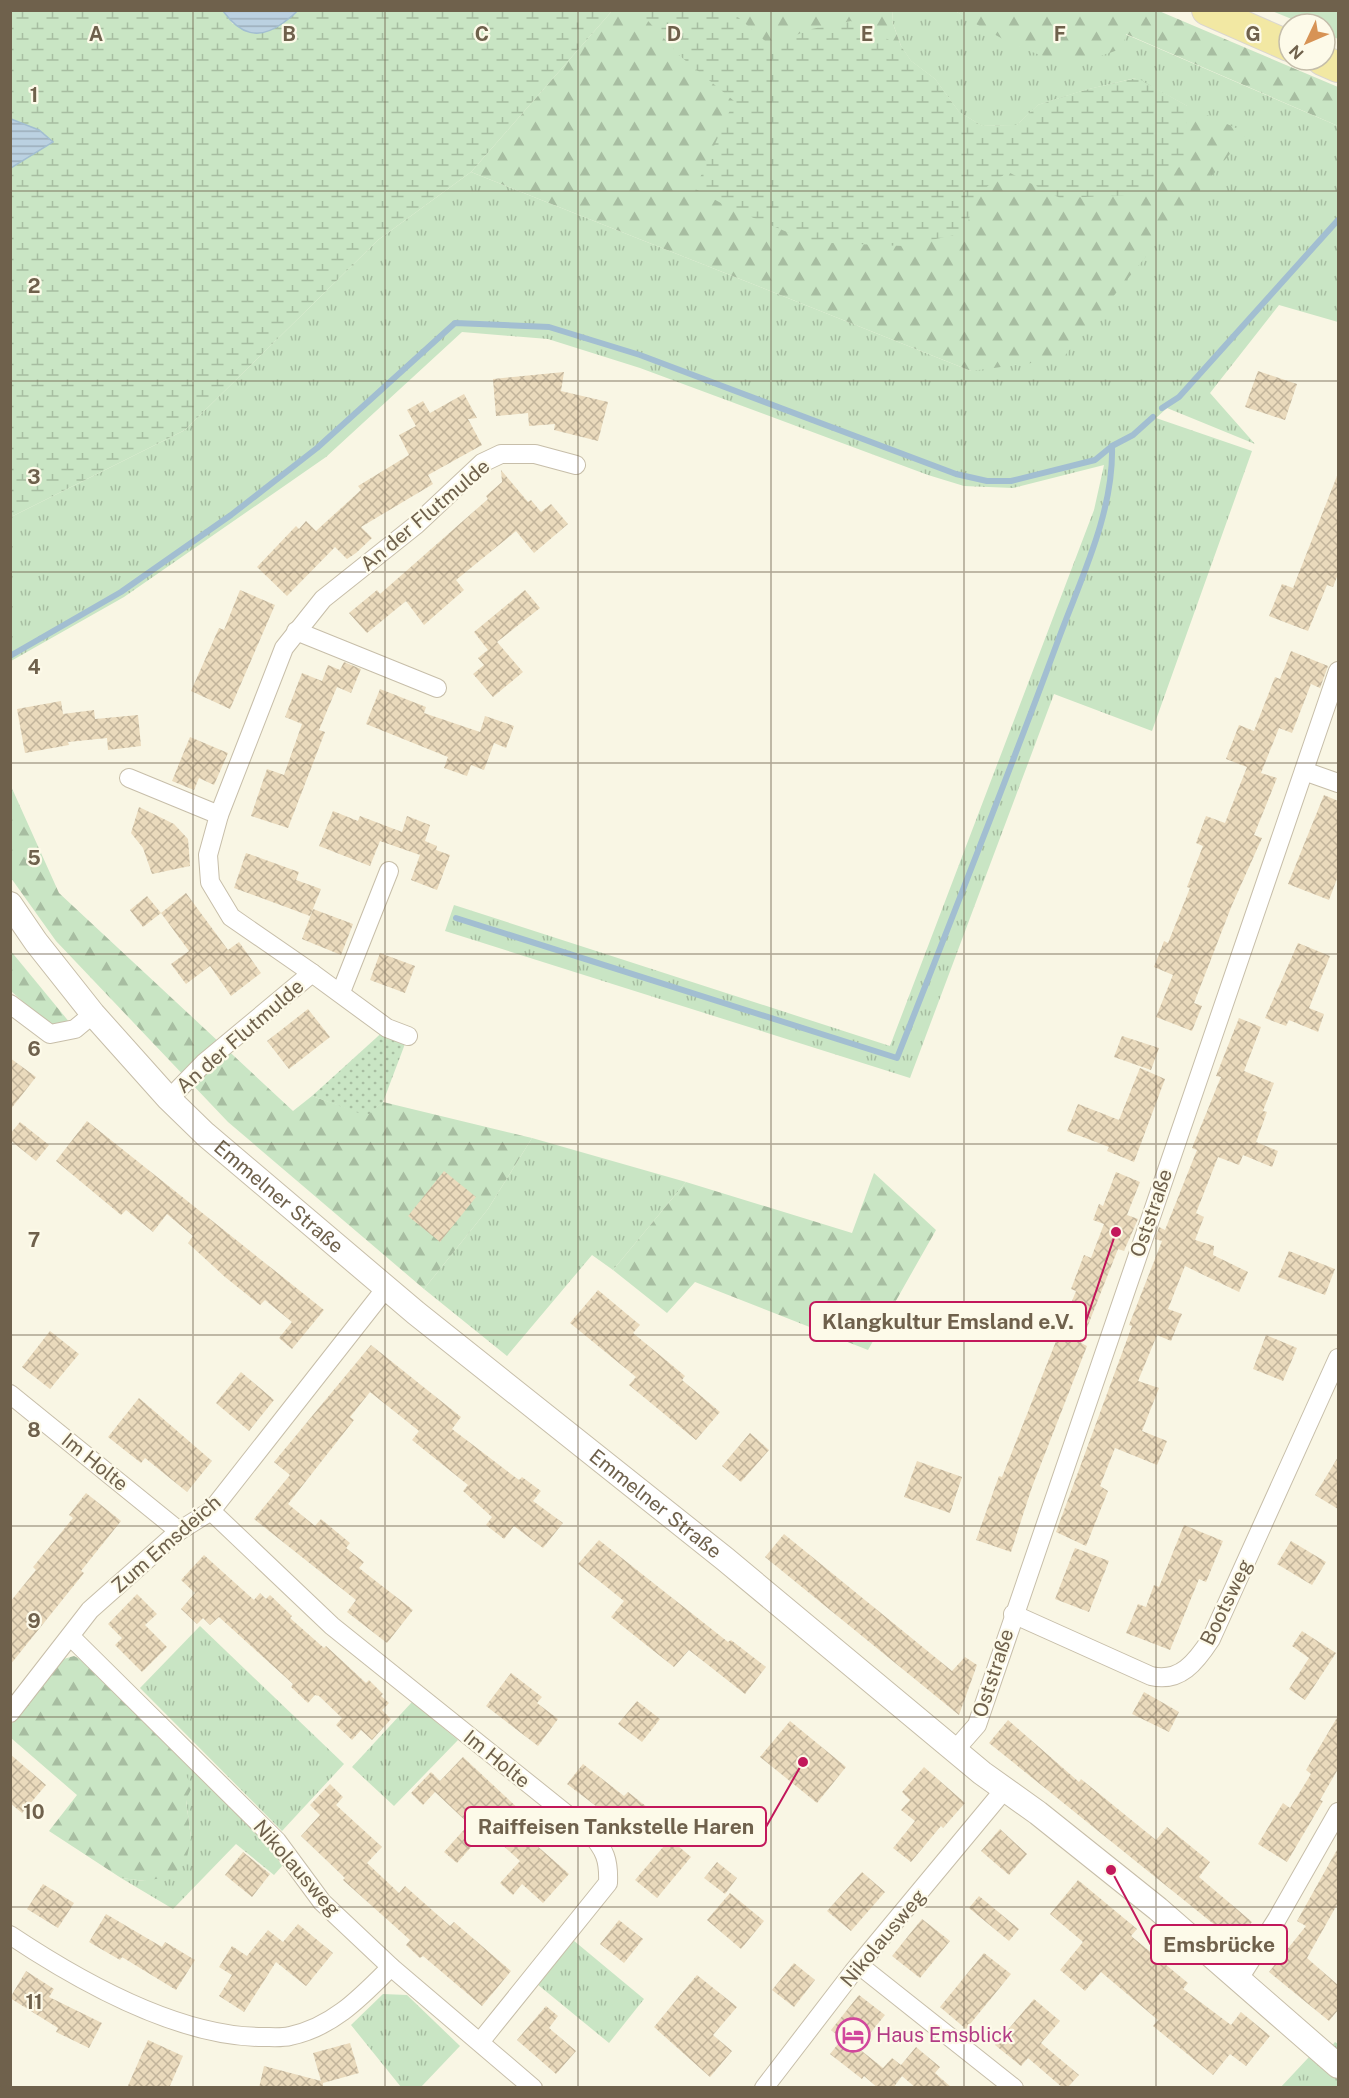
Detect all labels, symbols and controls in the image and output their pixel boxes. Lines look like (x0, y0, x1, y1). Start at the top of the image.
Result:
north arrow (1277, 12, 1337, 72)
text: A (89, 22, 103, 46)
text: B (282, 22, 296, 46)
text: C (475, 22, 489, 46)
text: D (667, 22, 681, 46)
text: E (861, 22, 873, 46)
text: F (1054, 22, 1066, 46)
text: G (1245, 22, 1261, 46)
text: N (1285, 41, 1308, 63)
text: 1 (30, 83, 38, 107)
text: 2 (28, 274, 40, 298)
street label: An der Flutmulde (356, 454, 494, 576)
text: 3 (27, 465, 41, 489)
text: 4 (27, 655, 41, 679)
text: 5 (27, 846, 41, 870)
street label: An der Flutmulde (171, 974, 309, 1098)
text: 6 (27, 1037, 41, 1061)
street label: Emmelner Straße (209, 1135, 348, 1258)
street label: Oststraße (1125, 1166, 1177, 1260)
text: 7 (28, 1228, 40, 1252)
callout: Klangkultur Emsland e.V. (810, 1302, 1086, 1341)
text: Klangkultur Emsland e.V. (822, 1309, 1074, 1334)
text: 8 (27, 1418, 41, 1442)
street label: Im Holte (57, 1428, 133, 1496)
street label: Emmelner Straße (585, 1444, 726, 1564)
street label: Zum Emsdeich (107, 1490, 225, 1598)
street label: Bootsweg (1195, 1555, 1257, 1649)
text: 9 (27, 1609, 41, 1633)
street label: Oststraße (967, 1626, 1019, 1720)
street label: Im Holte (459, 1725, 535, 1793)
text: 10 (23, 1800, 45, 1824)
callout: Raiffeisen Tankstelle Haren (465, 1807, 766, 1846)
text: Raiffeisen Tankstelle Haren (478, 1814, 754, 1839)
street label: Nikolausweg (249, 1815, 345, 1921)
street label: Nikolausweg (835, 1884, 931, 1992)
callout: Emsbrücke (1151, 1925, 1287, 1964)
text: Emsbrücke (1163, 1932, 1275, 1957)
text: 11 (25, 1990, 43, 2014)
hotel icon: Haus Emsblick (835, 2017, 871, 2053)
place label: Haus Emsblick (876, 2023, 1013, 2047)

